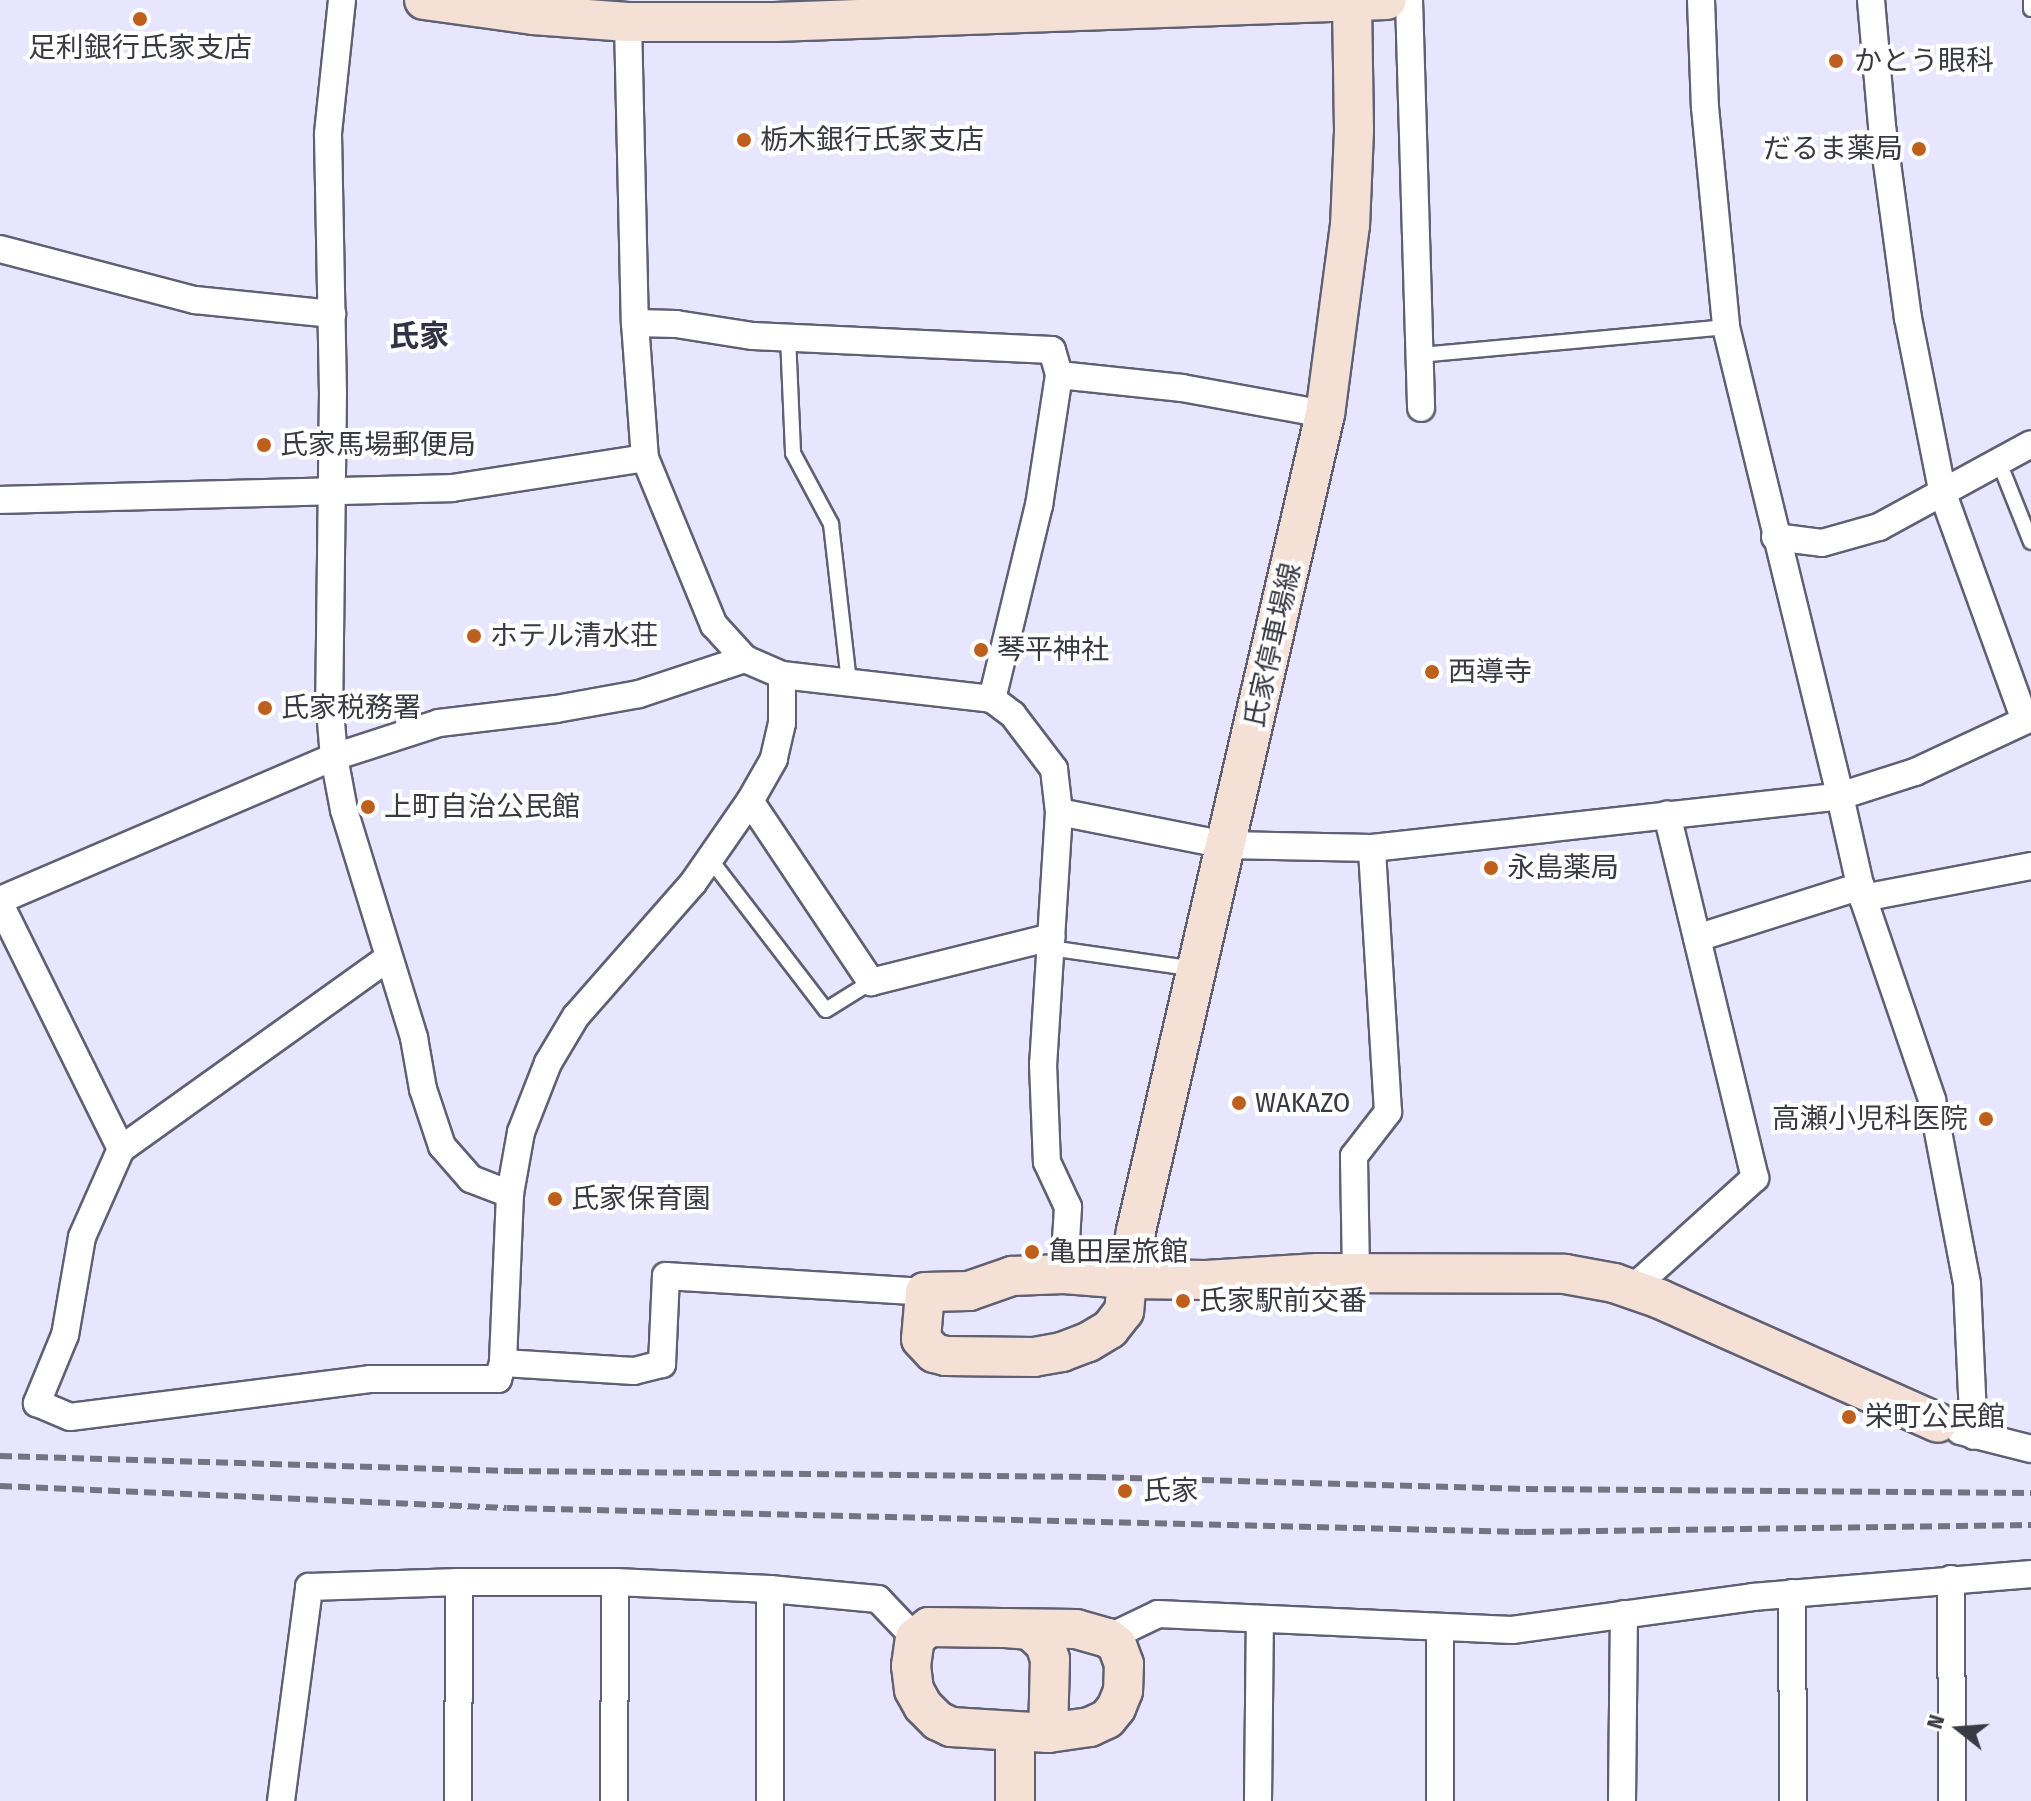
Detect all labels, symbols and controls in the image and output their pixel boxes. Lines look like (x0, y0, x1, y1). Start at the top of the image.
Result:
marker: 足利銀行氏家支店 (131, 10, 149, 28)
place label: 足利銀行氏家支店 (28, 31, 252, 65)
place label: かとう眼科 (1854, 44, 1994, 78)
marker: かとう眼科 (1825, 50, 1847, 72)
place label: 栃木銀行氏家支店 (760, 123, 984, 157)
marker: 栃木銀行氏家支店 (735, 131, 753, 149)
place label: だるま薬局 (1763, 132, 1903, 166)
marker: だるま薬局 (1910, 140, 1928, 158)
district label: 氏家 (389, 318, 449, 354)
place label: 氏家馬場郵便局 (280, 428, 476, 462)
marker: 氏家馬場郵便局 (255, 436, 273, 454)
street label: 氏家停車場線 (1238, 559, 1308, 731)
place label: ホテル清水荘 (490, 619, 658, 653)
marker: ホテル清水荘 (465, 627, 483, 645)
place label: 琴平神社 (997, 633, 1109, 667)
marker: 琴平神社 (972, 641, 990, 659)
place label: 西導寺 (1448, 655, 1532, 689)
marker: 西導寺 (1423, 663, 1441, 681)
place label: 氏家税務署 (281, 691, 421, 725)
marker: 氏家税務署 (256, 699, 274, 717)
place label: 上町自治公民館 (384, 790, 580, 824)
marker: 上町自治公民館 (359, 798, 377, 816)
place label: 永島薬局 (1507, 851, 1619, 885)
marker: 永島薬局 (1482, 859, 1500, 877)
place label: WAKAZO (1255, 1086, 1350, 1120)
marker: WAKAZO (1230, 1094, 1248, 1112)
place label: 高瀬小児科医院 (1772, 1102, 1968, 1136)
marker: 高瀬小児科医院 (1975, 1108, 1997, 1130)
place label: 氏家保育園 (571, 1182, 711, 1216)
marker: 氏家保育園 (546, 1190, 564, 1208)
place label: 亀田屋旅館 (1048, 1235, 1188, 1269)
marker: 亀田屋旅館 (1023, 1243, 1041, 1261)
place label: 氏家駅前交番 (1199, 1284, 1367, 1318)
marker: 氏家駅前交番 (1174, 1292, 1192, 1310)
place label: 栄町公民館 (1865, 1400, 2005, 1434)
marker: 栄町公民館 (1840, 1408, 1858, 1426)
place label: 氏家 (1143, 1474, 1199, 1508)
marker: 氏家 (1114, 1480, 1136, 1502)
north arrow (1919, 1689, 1999, 1769)
text: N (1921, 1712, 1950, 1732)

